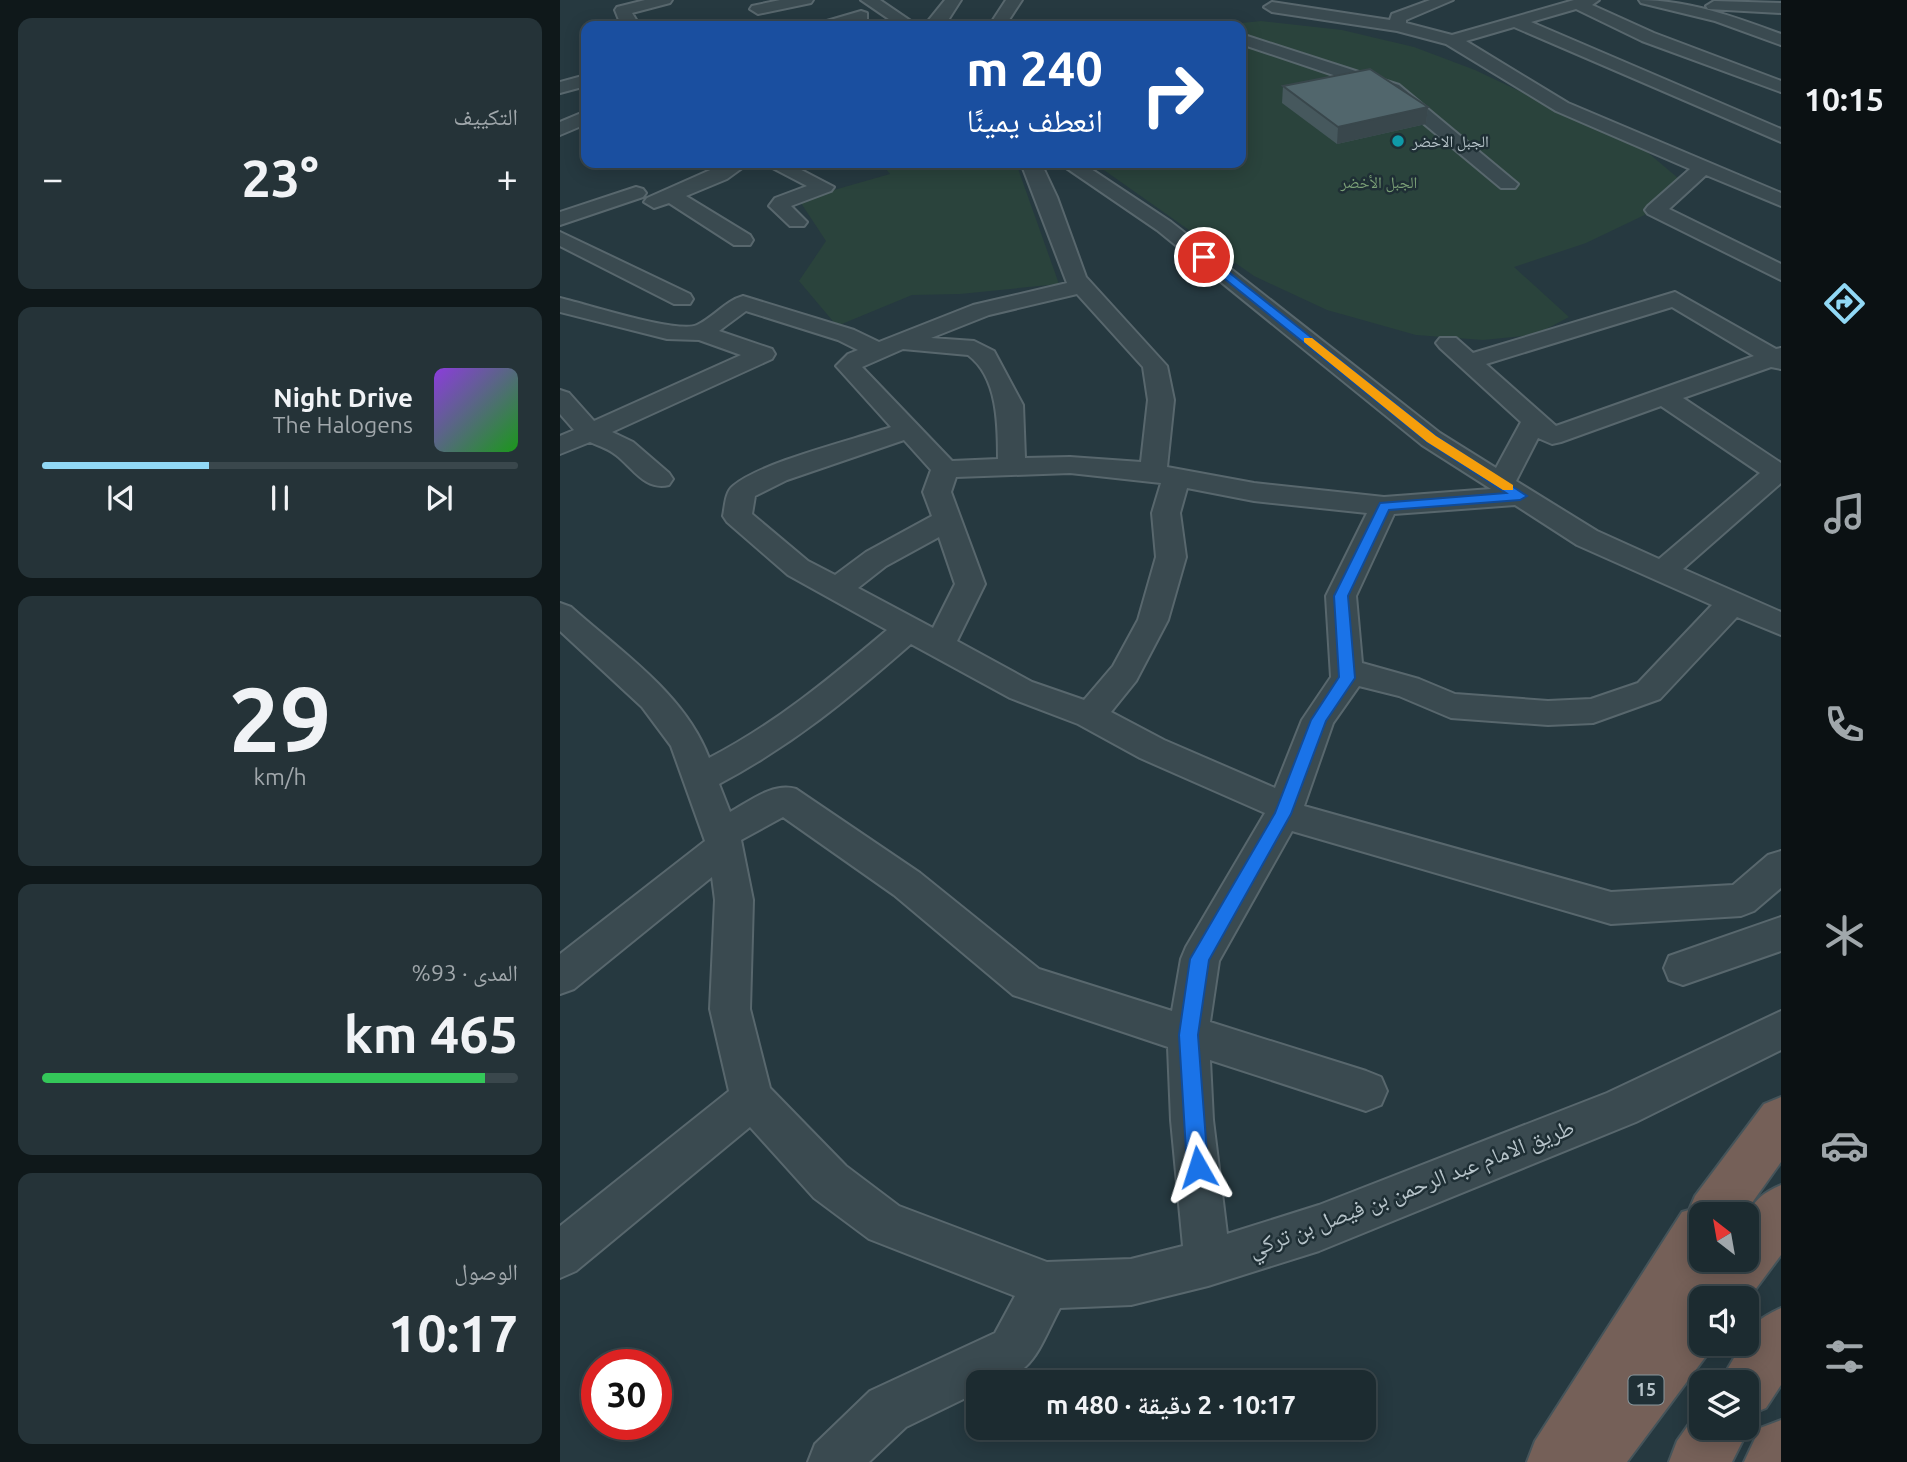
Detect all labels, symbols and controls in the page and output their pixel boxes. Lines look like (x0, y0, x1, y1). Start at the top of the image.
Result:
text: 240 m (966, 40, 1103, 95)
icon: right (1127, 49, 1218, 140)
text: 10:15 (1804, 81, 1884, 117)
text: انعطف يمينًا (967, 102, 1103, 138)
text: التكييف (453, 104, 518, 129)
place label: الجبل الاخضر (1411, 132, 1489, 152)
marker: الجبل الاخضر (1390, 133, 1406, 149)
text: 23° (241, 149, 319, 207)
text: − (42, 157, 63, 199)
text: + (497, 157, 518, 199)
park label: الجبل الأخضر (1340, 173, 1417, 193)
pin (1174, 227, 1234, 287)
icon: arrive (1185, 238, 1223, 276)
icon: directions (1820, 279, 1869, 328)
text: Night Drive (273, 383, 413, 412)
text: The Halogens (273, 412, 413, 437)
icon: previous (102, 479, 140, 517)
icon: pause (261, 479, 299, 517)
icon: next (420, 479, 458, 517)
icon: music (1820, 489, 1869, 538)
text: 29 (229, 667, 331, 769)
icon: phone (1820, 700, 1869, 749)
text: km/h (253, 764, 307, 789)
icon: climate (1820, 911, 1869, 960)
text: المدى · 93% (412, 960, 518, 985)
text: 465 km (344, 1005, 518, 1063)
street label: طريق الامام عبد الرحمن بن فيصل بن تركي (1244, 1114, 1580, 1268)
icon: car (1820, 1121, 1869, 1170)
position arrow (1161, 1130, 1235, 1204)
north arrow (1689, 1202, 1759, 1272)
map controls (1689, 1202, 1759, 1440)
text: الوصول (454, 1259, 518, 1284)
button: sound (1689, 1286, 1759, 1356)
text: 10:17 (388, 1304, 518, 1362)
icon: filters (1820, 1332, 1869, 1381)
speed limit sign: 30 (581, 1349, 672, 1440)
button: layers (1689, 1370, 1759, 1440)
road number: 15 (1628, 1376, 1664, 1405)
text: 10:17 · 2 دقيقة · 480 m (1046, 1390, 1296, 1419)

